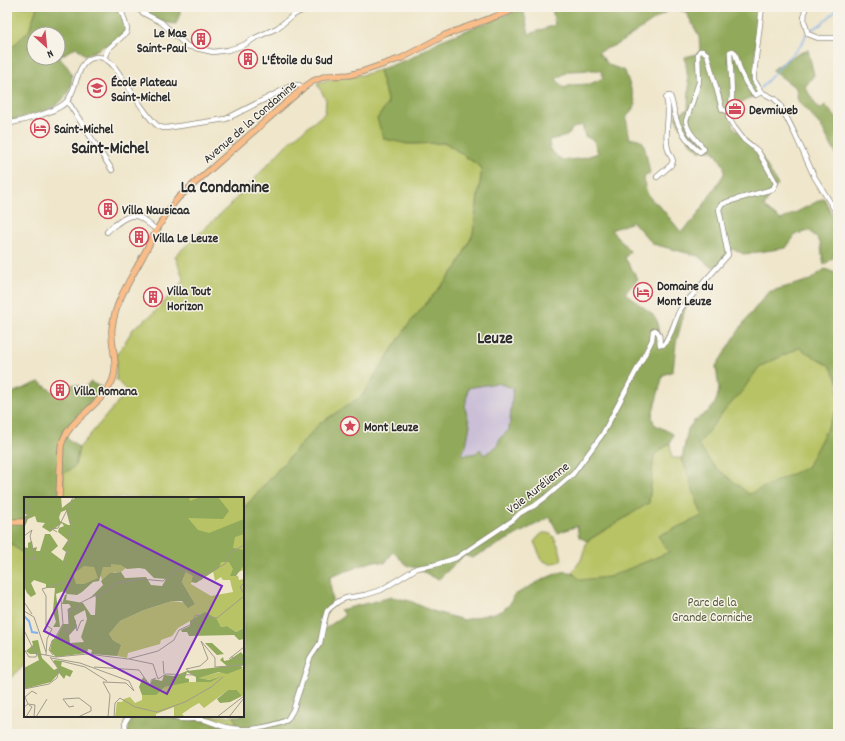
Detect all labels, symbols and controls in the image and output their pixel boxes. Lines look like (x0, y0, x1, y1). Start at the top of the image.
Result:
place label: Le Mas Saint-Paul (137, 25, 188, 59)
north arrow (26, 26, 66, 66)
building icon: Le Mas Saint-Paul (190, 28, 212, 50)
text: N (43, 45, 56, 62)
building icon: L'Étoile du Sud (237, 48, 259, 70)
place label: L'Étoile du Sud (262, 52, 333, 71)
place label: École Plateau Saint-Michel (111, 74, 177, 108)
school or university icon: École Plateau Saint-Michel (86, 77, 108, 99)
street label: Avenue de la Condamine (200, 77, 302, 169)
office icon: Devmiweb (724, 98, 746, 120)
place label: Devmiweb (749, 102, 798, 121)
hotel icon: Saint-Michel (29, 117, 51, 139)
place label: Saint-Michel (54, 121, 114, 140)
district label: Saint-Michel (71, 138, 150, 162)
district label: La Condamine (181, 177, 270, 201)
building icon: Villa Nausicaa (97, 198, 119, 220)
place label: Villa Nausicaa (122, 202, 190, 221)
building icon: Villa Le Leuze (128, 226, 150, 248)
place label: Villa Le Leuze (153, 230, 218, 249)
place label: Domaine du Mont Leuze (657, 278, 714, 312)
hotel icon: Domaine du Mont Leuze (632, 281, 654, 303)
place label: Villa Tout Horizon (167, 283, 211, 317)
building icon: Villa Tout Horizon (142, 286, 164, 308)
district label: Leuze (477, 328, 513, 352)
building icon: Villa Romana (49, 379, 71, 401)
place label: Villa Romana (74, 383, 138, 402)
place icon: Mont Leuze (339, 415, 361, 437)
place label: Mont Leuze (364, 419, 419, 438)
street label: Voie Aurélienne (503, 458, 574, 520)
inset map (24, 497, 244, 717)
park label: Parc de la Grande Corniche (672, 594, 753, 628)

